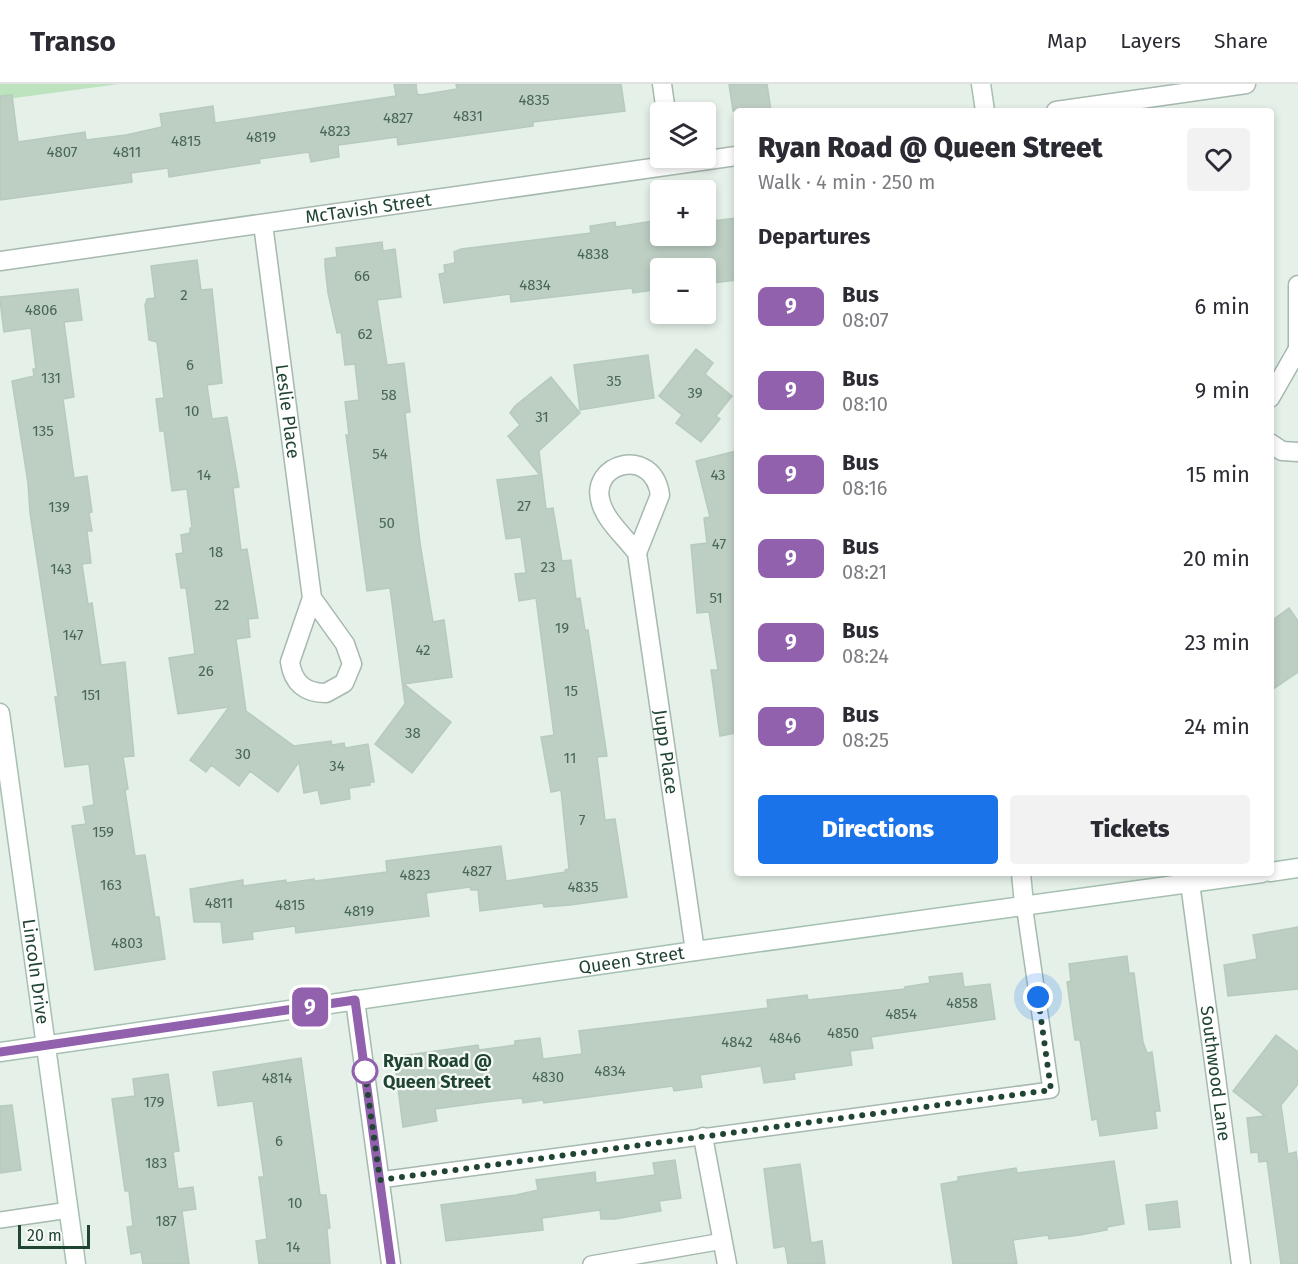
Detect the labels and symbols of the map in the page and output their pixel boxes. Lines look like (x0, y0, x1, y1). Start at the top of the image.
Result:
house number: 4835 (518, 91, 550, 109)
house number: 4831 (453, 107, 483, 125)
house number: 4827 (383, 109, 413, 127)
house number: 4823 (320, 122, 350, 140)
house number: 4819 (246, 128, 276, 146)
house number: 4815 (171, 132, 201, 150)
house number: 4807 (47, 143, 78, 161)
house number: 4811 (113, 143, 141, 161)
street label: McTavish Street (304, 189, 433, 228)
house number: 4838 (577, 245, 609, 263)
house number: 66 (354, 267, 370, 285)
house number: 4834 (519, 276, 551, 294)
house number: 2 (180, 286, 188, 304)
house number: 4806 (25, 301, 57, 319)
house number: 62 (357, 325, 373, 343)
house number: 6 (186, 356, 194, 374)
street label: Leslie Place (270, 363, 305, 460)
house number: 131 (41, 369, 61, 387)
house number: 35 (606, 372, 622, 390)
house number: 39 (687, 384, 703, 402)
house number: 58 (381, 386, 397, 404)
house number: 10 (185, 402, 199, 420)
house number: 31 (535, 408, 549, 426)
house number: 135 (32, 422, 54, 440)
house number: 54 (372, 445, 388, 463)
house number: 14 (197, 466, 211, 484)
house number: 43 (710, 466, 726, 484)
house number: 27 (517, 497, 531, 515)
house number: 139 (48, 498, 70, 516)
house number: 50 (379, 514, 395, 532)
house number: 47 (712, 535, 726, 553)
house number: 18 (209, 543, 223, 561)
house number: 23 (541, 558, 555, 576)
house number: 143 (50, 560, 72, 578)
house number: 51 (709, 589, 723, 607)
house number: 22 (215, 596, 229, 614)
house number: 19 (555, 619, 569, 637)
house number: 147 (63, 626, 84, 644)
house number: 42 (415, 641, 431, 659)
house number: 26 (198, 662, 214, 680)
house number: 15 (564, 682, 578, 700)
house number: 151 (81, 686, 101, 704)
street label: Jupp Place (649, 708, 683, 796)
house number: 38 (405, 724, 421, 742)
house number: 30 (235, 745, 251, 763)
house number: 11 (564, 749, 576, 767)
house number: 34 (329, 757, 345, 775)
house number: 7 (579, 811, 586, 829)
house number: 159 (92, 823, 114, 841)
house number: 4827 (462, 862, 492, 880)
house number: 4823 (400, 866, 430, 884)
house number: 163 (100, 876, 122, 894)
house number: 4835 (567, 878, 599, 896)
house number: 4811 (205, 894, 233, 912)
house number: 4815 (275, 896, 305, 914)
house number: 4819 (344, 902, 374, 920)
street label: Lincoln Drive (18, 917, 54, 1026)
house number: 4803 (111, 934, 143, 952)
street label: Queen Street (577, 942, 686, 979)
your location (1023, 982, 1053, 1012)
line badge: 9 (290, 988, 330, 1026)
house number: 4858 (946, 994, 978, 1012)
street label: Southwood Lane (1196, 1004, 1235, 1142)
house number: 4854 (885, 1005, 917, 1023)
house number: 4850 (827, 1024, 859, 1042)
house number: 4846 (769, 1029, 801, 1047)
house number: 4842 (721, 1033, 753, 1051)
place label: Ryan Road @ Queen Street (383, 1050, 492, 1093)
marker: Ryan Road @ Queen Street (352, 1058, 378, 1084)
house number: 4834 (594, 1062, 626, 1080)
house number: 4830 (532, 1068, 564, 1086)
house number: 4814 (262, 1069, 292, 1087)
house number: 179 (144, 1093, 165, 1111)
house number: 6 (275, 1132, 283, 1150)
house number: 183 (145, 1154, 167, 1172)
house number: 10 (288, 1194, 302, 1212)
house number: 187 (155, 1212, 177, 1230)
scale bar (18, 1222, 90, 1250)
house number: 14 (286, 1238, 300, 1256)

